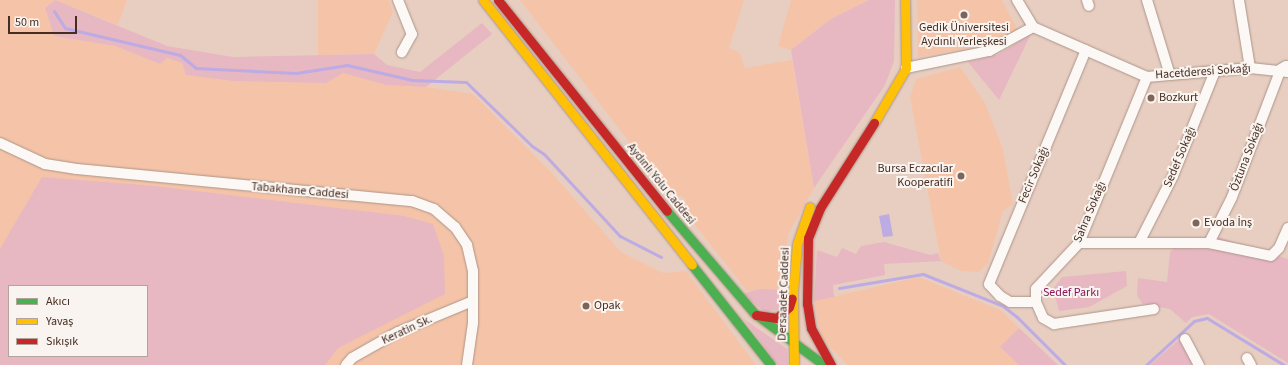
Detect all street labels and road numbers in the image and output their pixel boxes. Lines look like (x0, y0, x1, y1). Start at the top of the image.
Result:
street label: Hacetderesi Sokağı (1155, 61, 1251, 83)
street label: Öztuna Sokağı (1227, 121, 1267, 193)
street label: Sedef Sokağı (1161, 124, 1199, 190)
street label: Aydınlı Yolu Caddesi (624, 140, 698, 228)
street label: Fecir Sokağı (1016, 144, 1052, 206)
street label: Sahra Sokağı (1071, 179, 1109, 245)
street label: Tabakhane Caddesi (251, 180, 349, 202)
street label: Dersaadet Caddesi (775, 247, 793, 341)
street label: Keratin Sk. (379, 312, 435, 348)

